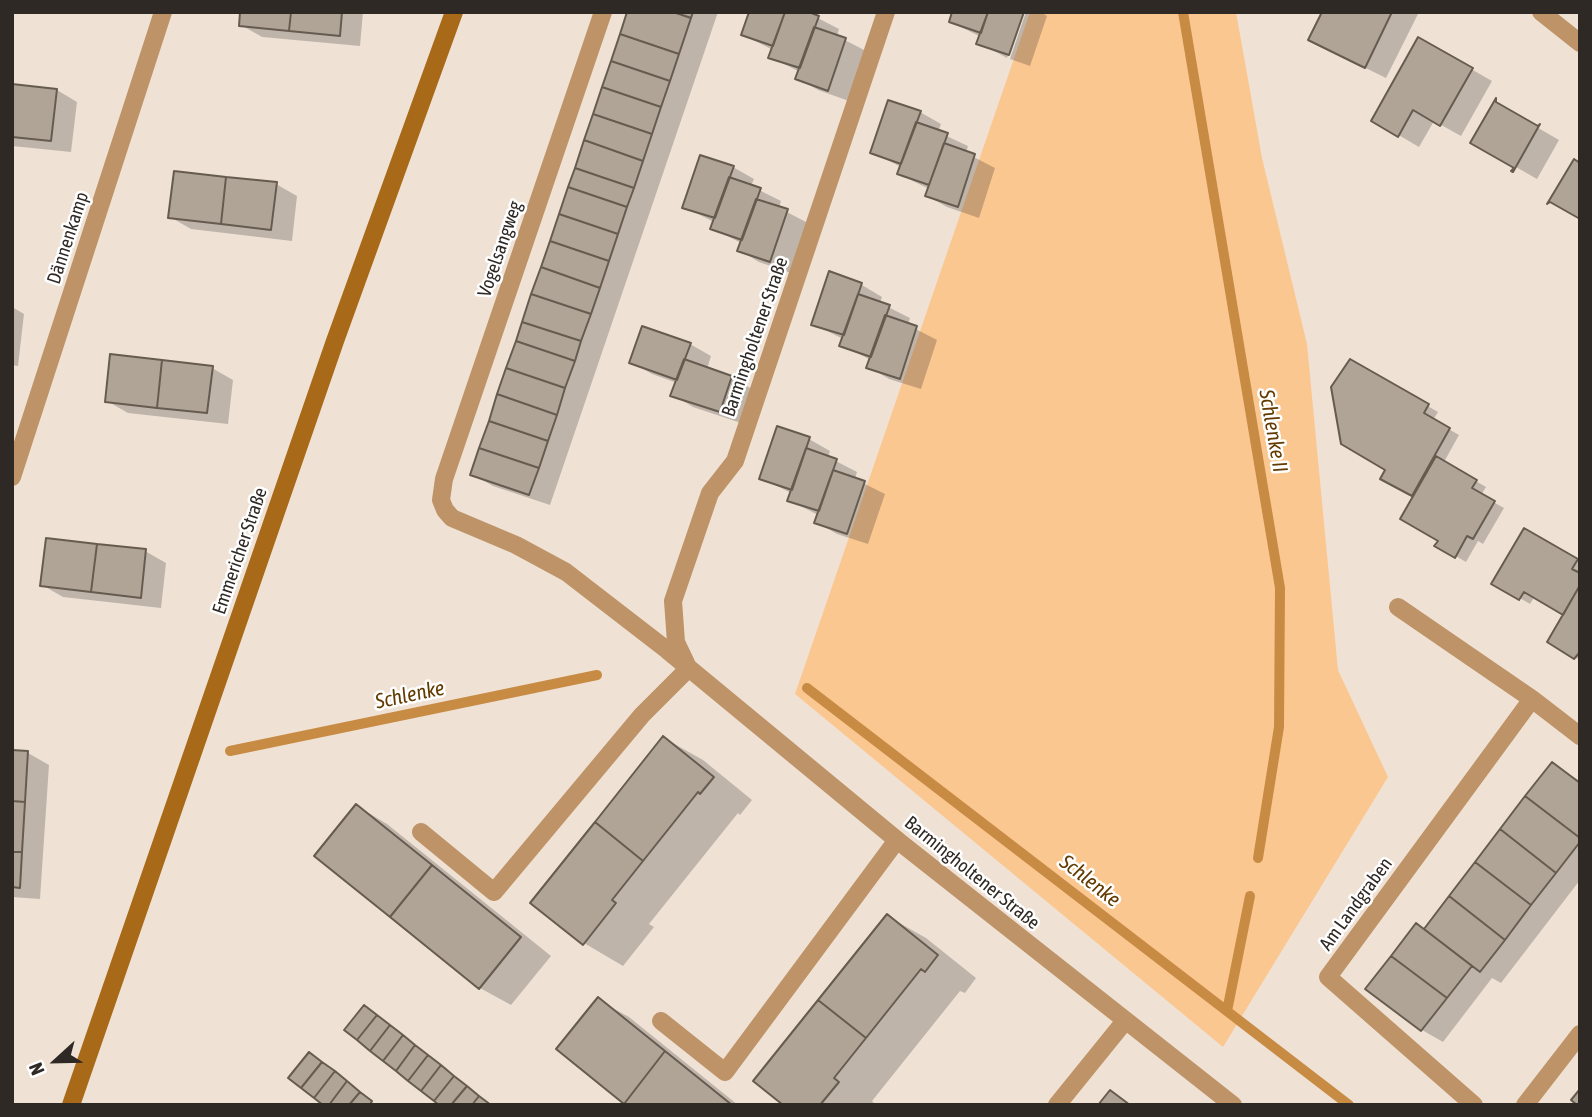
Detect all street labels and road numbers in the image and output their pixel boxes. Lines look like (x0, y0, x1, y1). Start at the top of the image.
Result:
street label: Dännenkamp (42, 189, 94, 287)
street label: Vogelsangweg (473, 198, 527, 300)
street label: Barmingholtener Straße (717, 254, 793, 420)
street label: Emmericher Straße (208, 485, 272, 617)
street label: Barmingholtener Straße (900, 812, 1044, 934)
street label: Am Landgraben (1315, 853, 1397, 955)

